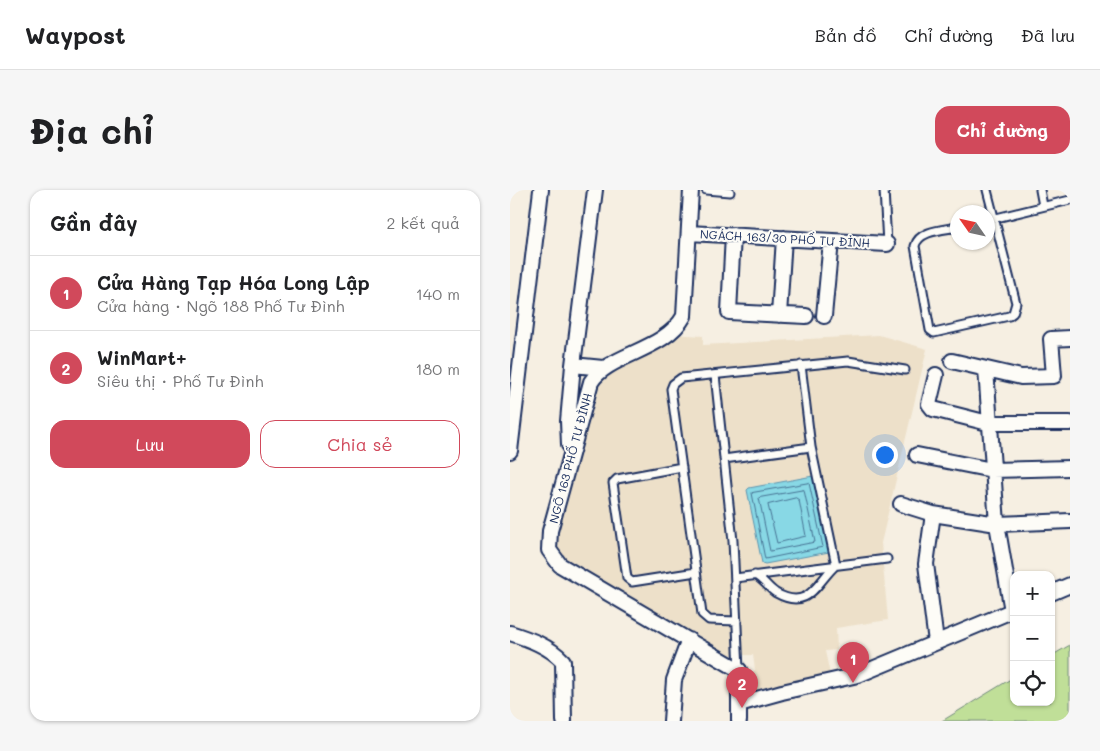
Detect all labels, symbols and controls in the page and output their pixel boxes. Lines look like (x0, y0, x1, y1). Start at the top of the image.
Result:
text: Waypost (25, 19, 126, 50)
text: Bản đồ (815, 23, 877, 47)
text: Chỉ đường (905, 23, 993, 47)
text: Đã lưu (1021, 23, 1075, 47)
button: Chỉ đường (935, 106, 1070, 154)
text: Địa chỉ (30, 107, 155, 153)
north arrow (950, 205, 995, 250)
text: Gần đây (50, 209, 138, 236)
text: 2 kết quả (386, 212, 460, 233)
street label: NGÁCH 163/30 PHỐ TƯ ĐÌNH (700, 226, 870, 250)
text: Cửa Hàng Tạp Hóa Long Lập (97, 270, 370, 295)
text: 1 (62, 283, 70, 304)
text: 140 m (416, 283, 460, 304)
text: Cửa hàng · Ngõ 188 Phố Tư Đình (97, 295, 345, 316)
text: WinMart+ (97, 345, 187, 370)
text: 2 (62, 358, 70, 379)
text: 180 m (415, 358, 460, 379)
text: Siêu thị · Phố Tư Đình (97, 370, 264, 391)
street label: NGÕ 163 PHỐ TƯ ĐÌNH (545, 391, 595, 525)
button: Lưu (50, 420, 250, 468)
button: Chia sẻ (260, 420, 460, 468)
your location (872, 442, 898, 468)
map controls (1010, 571, 1055, 706)
button: + (1010, 571, 1055, 616)
button: − (1010, 616, 1055, 661)
pin: 1 (837, 642, 869, 683)
button: locate (1010, 661, 1055, 706)
pin: 2 (726, 667, 758, 708)

